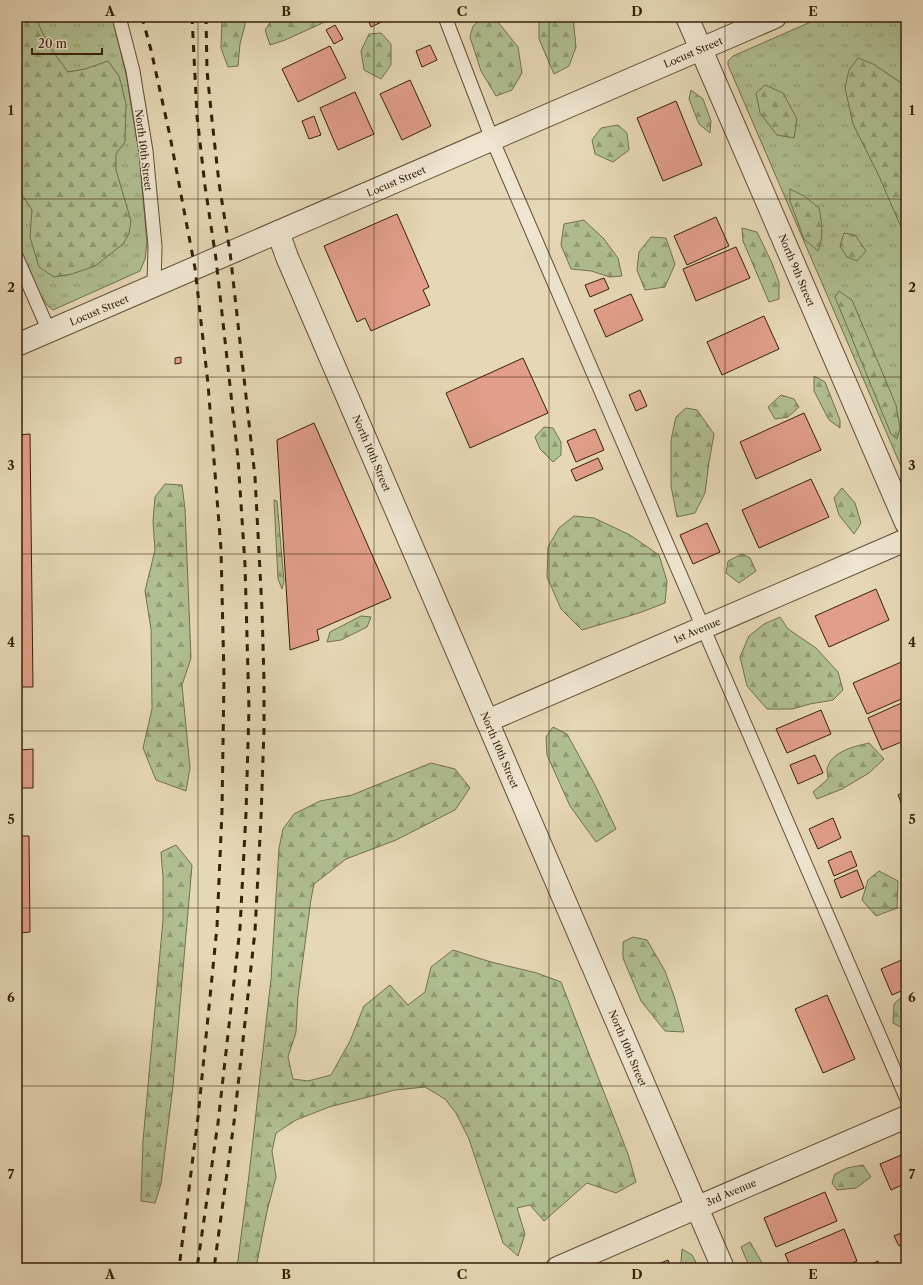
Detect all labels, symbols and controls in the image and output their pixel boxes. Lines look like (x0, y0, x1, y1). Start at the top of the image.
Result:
text: A (104, 3, 116, 19)
text: B (281, 3, 291, 19)
text: C (457, 3, 467, 19)
text: D (631, 3, 643, 19)
text: E (808, 3, 818, 19)
scale bar (32, 30, 102, 56)
street label: Locust Street (662, 34, 725, 71)
text: 20 m (38, 36, 67, 51)
text: 1 (8, 102, 14, 118)
text: 1 (909, 102, 915, 118)
street label: North 10th Street (132, 108, 155, 192)
street label: Locust Street (365, 163, 428, 200)
street label: North 9th Street (775, 232, 818, 309)
text: 2 (7, 279, 15, 295)
text: 2 (908, 279, 916, 295)
street label: Locust Street (68, 292, 131, 329)
street label: North 10th Street (350, 413, 394, 494)
text: 3 (7, 457, 15, 473)
text: 3 (908, 457, 916, 473)
street label: 1st Avenue (672, 615, 723, 646)
text: 4 (7, 634, 15, 650)
text: 4 (908, 634, 916, 650)
street label: North 10th Street (478, 710, 522, 791)
text: 5 (7, 811, 15, 827)
text: 5 (908, 811, 916, 827)
text: 6 (7, 989, 15, 1005)
text: 6 (908, 989, 916, 1005)
street label: North 10th Street (606, 1008, 650, 1089)
text: 7 (8, 1166, 15, 1182)
text: 7 (909, 1166, 916, 1182)
street label: 3rd Avenue (704, 1176, 759, 1209)
text: A (104, 1266, 116, 1282)
text: B (281, 1266, 291, 1282)
text: C (457, 1266, 467, 1282)
text: D (631, 1266, 643, 1282)
text: E (808, 1266, 818, 1282)

